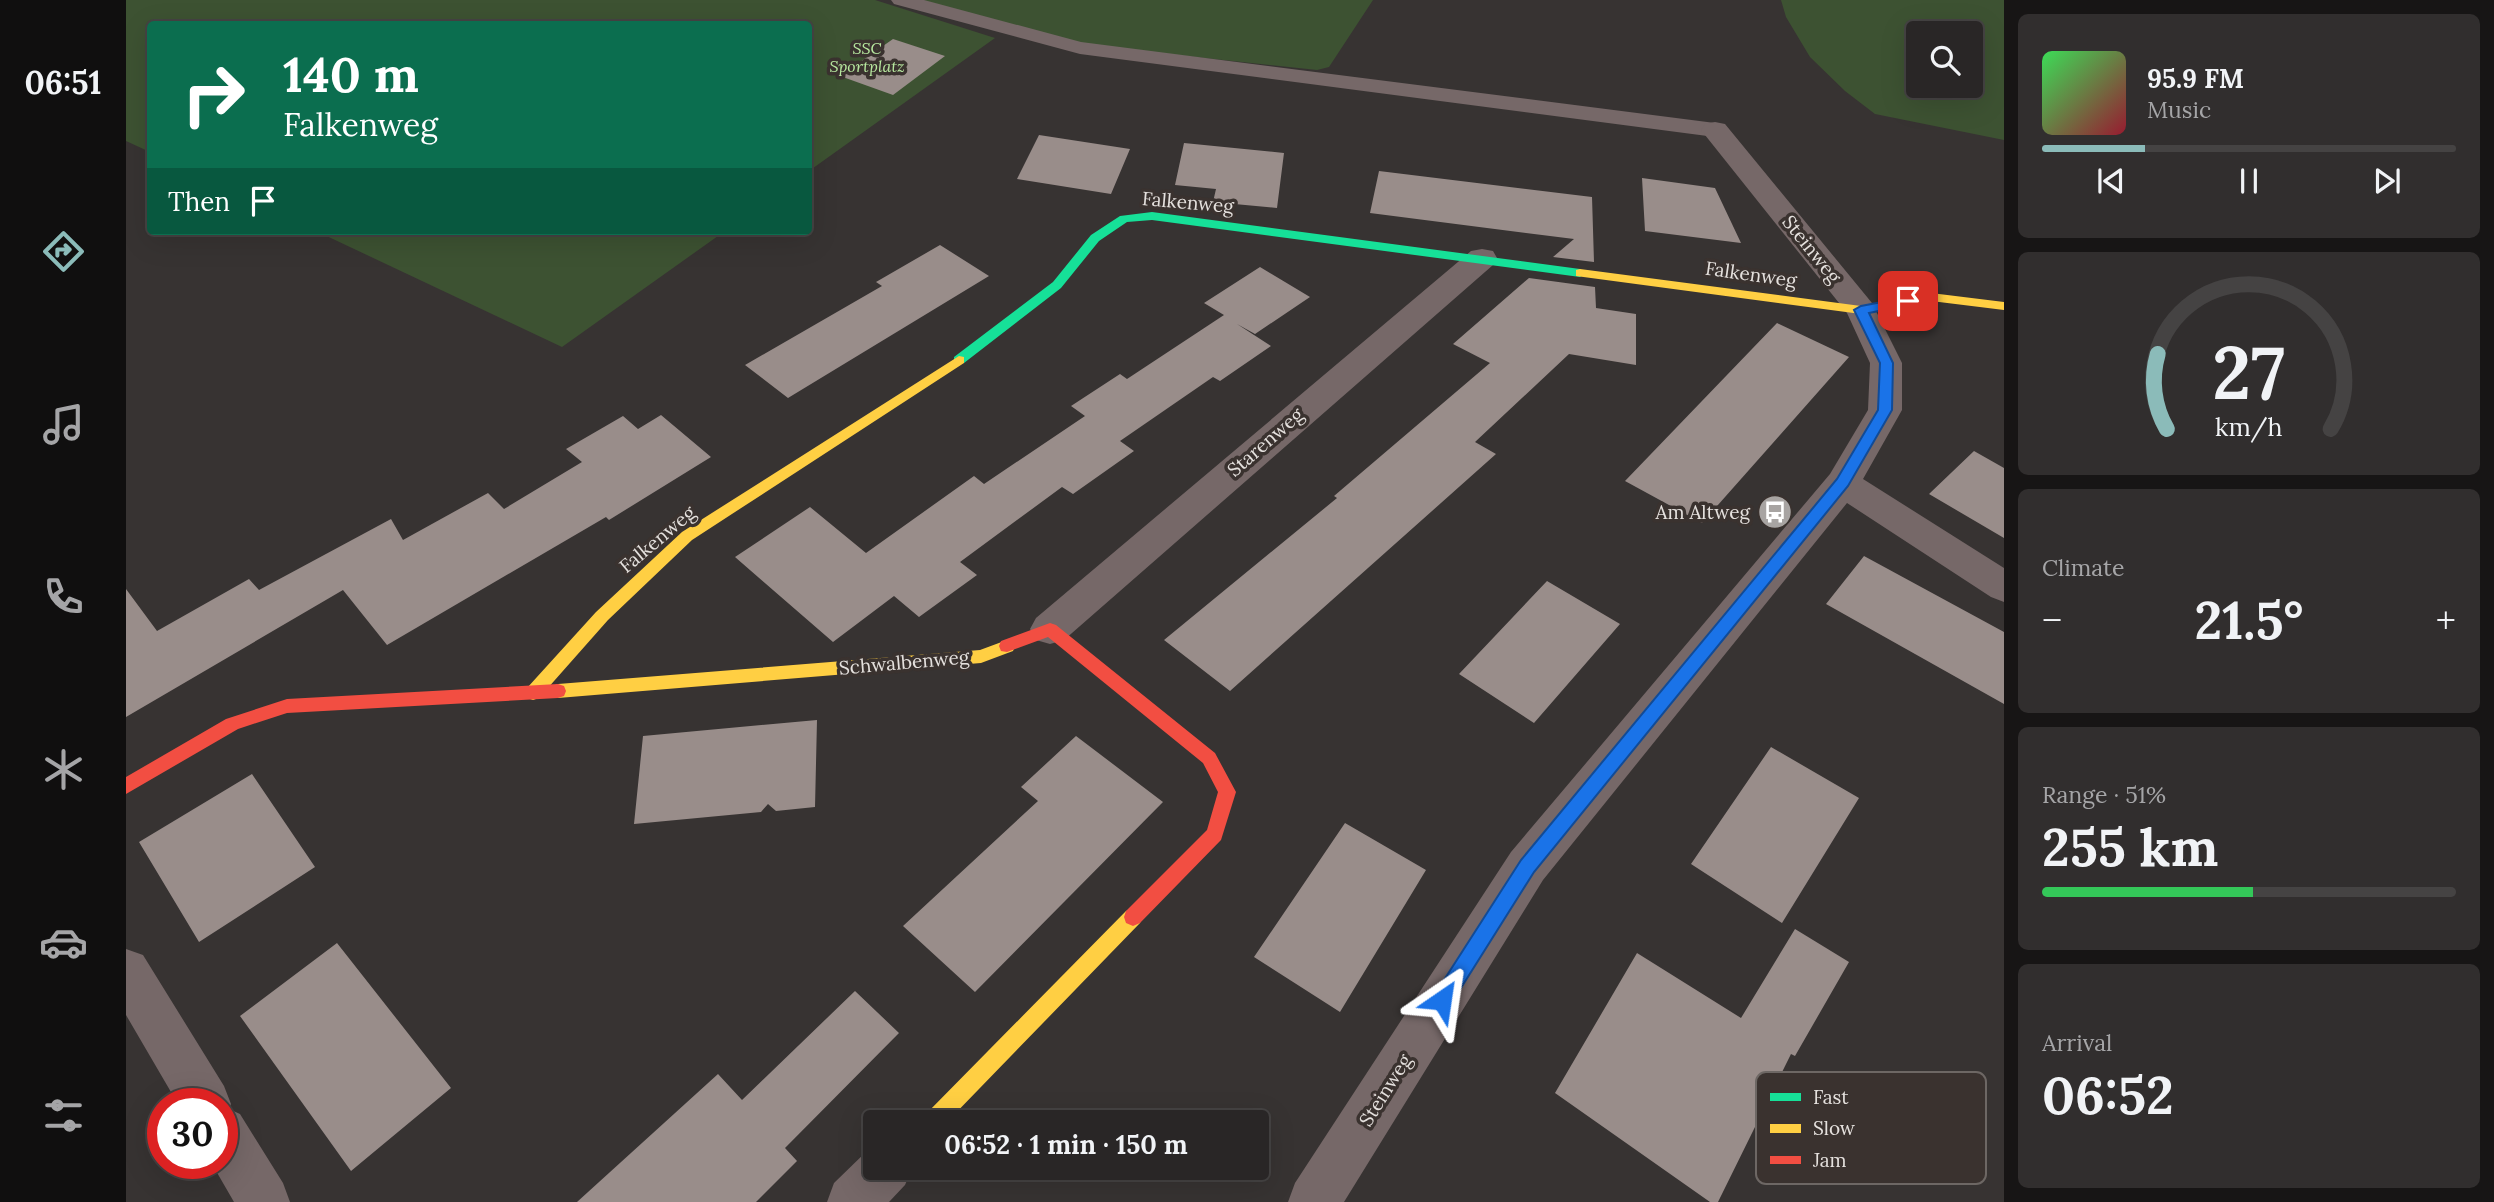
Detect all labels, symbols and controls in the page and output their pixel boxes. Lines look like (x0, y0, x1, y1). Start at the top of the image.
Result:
map controls (1906, 21, 1983, 98)
button: search (1906, 21, 1983, 98)
park label: SSC Sportplatz (829, 38, 905, 76)
text: 140 m (283, 43, 419, 105)
icon: right (168, 49, 259, 140)
text: 06:51 (24, 62, 102, 103)
text: 95.9 FM (2147, 62, 2244, 95)
text: Music (2147, 95, 2211, 124)
text: Falkenweg (283, 104, 438, 145)
icon: previous (2092, 162, 2130, 200)
icon: pause (2230, 162, 2268, 200)
icon: next (2368, 162, 2406, 200)
icon: arrive (244, 182, 282, 220)
text: Then (168, 185, 230, 218)
street label: Falkenweg (1141, 186, 1235, 218)
street label: Steinweg (1777, 210, 1847, 288)
icon: directions (39, 227, 88, 276)
street label: Falkenweg (1704, 256, 1799, 292)
pin (1878, 271, 1938, 331)
icon: arrive (1889, 282, 1927, 320)
text: 27 (2213, 327, 2285, 420)
icon: music (39, 400, 88, 449)
street label: Starenweg (1222, 402, 1308, 482)
text: km/h (2215, 411, 2283, 443)
bus stop icon: Am Altweg (1756, 493, 1794, 531)
street label: Falkenweg (614, 500, 700, 578)
place label: Am Altweg (1655, 500, 1750, 524)
text: Climate (2042, 553, 2124, 582)
icon: phone (39, 572, 88, 621)
text: 21.5° (2195, 587, 2303, 653)
text: − (2042, 596, 2062, 644)
text: + (2436, 596, 2456, 644)
street label: Schwalbenweg (838, 644, 971, 680)
icon: climate (39, 745, 88, 794)
text: Range · 51% (2042, 780, 2166, 809)
text: 255 km (2042, 814, 2218, 880)
icon: car (39, 918, 88, 967)
position arrow (1405, 963, 1479, 1037)
text: Arrival (2042, 1028, 2112, 1057)
street label: Steinweg (1353, 1049, 1417, 1131)
text: 06:52 (2042, 1062, 2174, 1128)
legend (1756, 1072, 1986, 1184)
text: Fast (1813, 1085, 1849, 1109)
speed limit sign: 30 (147, 1088, 238, 1179)
icon: filters (39, 1091, 88, 1140)
text: Slow (1813, 1116, 1856, 1140)
text: 06:52 · 1 min · 150 m (944, 1128, 1188, 1161)
text: Jam (1812, 1148, 1847, 1172)

